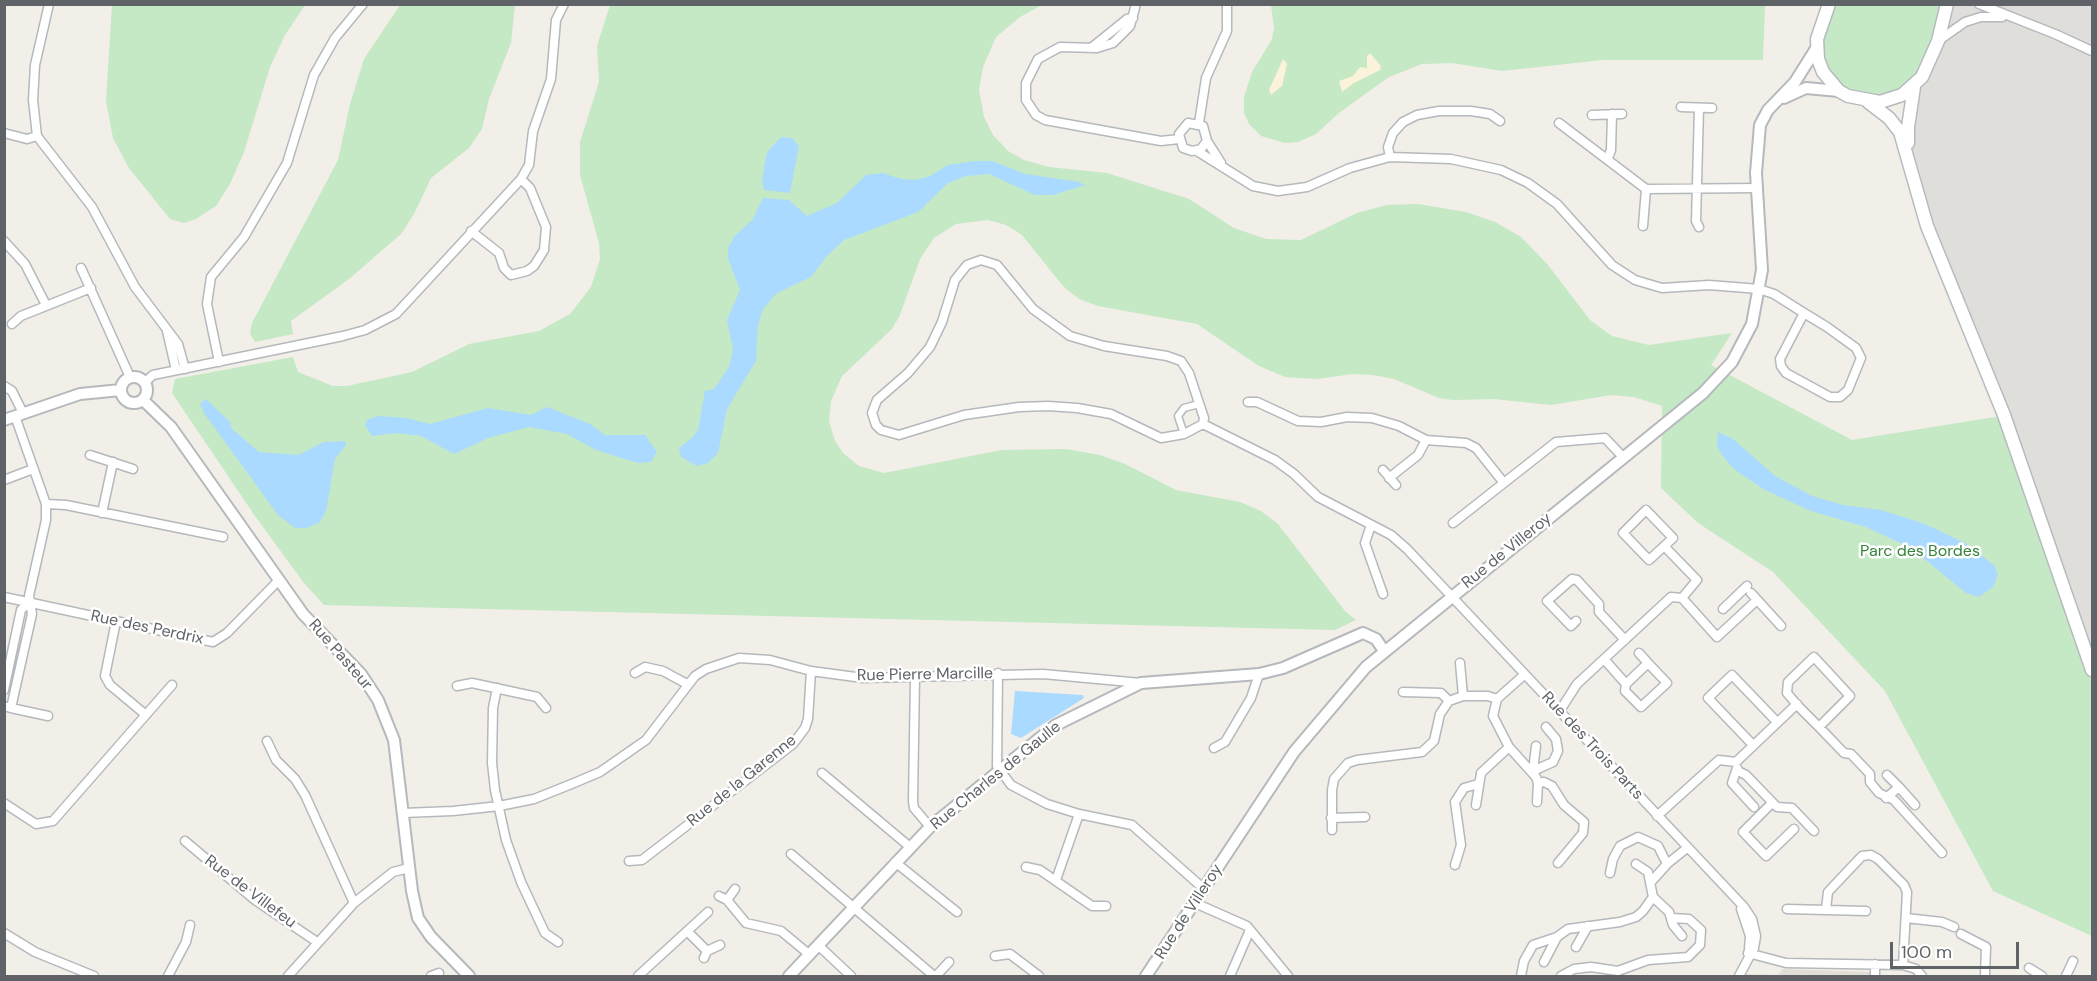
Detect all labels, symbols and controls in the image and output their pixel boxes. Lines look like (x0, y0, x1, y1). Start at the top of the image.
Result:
street label: Rue de Villeroy (1458, 509, 1556, 593)
park label: Parc des Bordes (1860, 542, 1980, 562)
street label: Rue des Perdrix (89, 607, 205, 649)
street label: Rue Pasteur (304, 616, 376, 694)
street label: Rue Pierre Marcille (857, 664, 993, 686)
street label: Rue des Trois Parts (1537, 688, 1647, 804)
street label: Rue Charles de Gaulle (927, 718, 1065, 834)
street label: Rue de la Garenne (684, 731, 800, 831)
street label: Rue de Villefeu (200, 851, 300, 933)
street label: Rue de Villeroy (1151, 861, 1227, 963)
scale bar (1893, 930, 2022, 968)
text: 100 m (1901, 940, 1952, 964)

